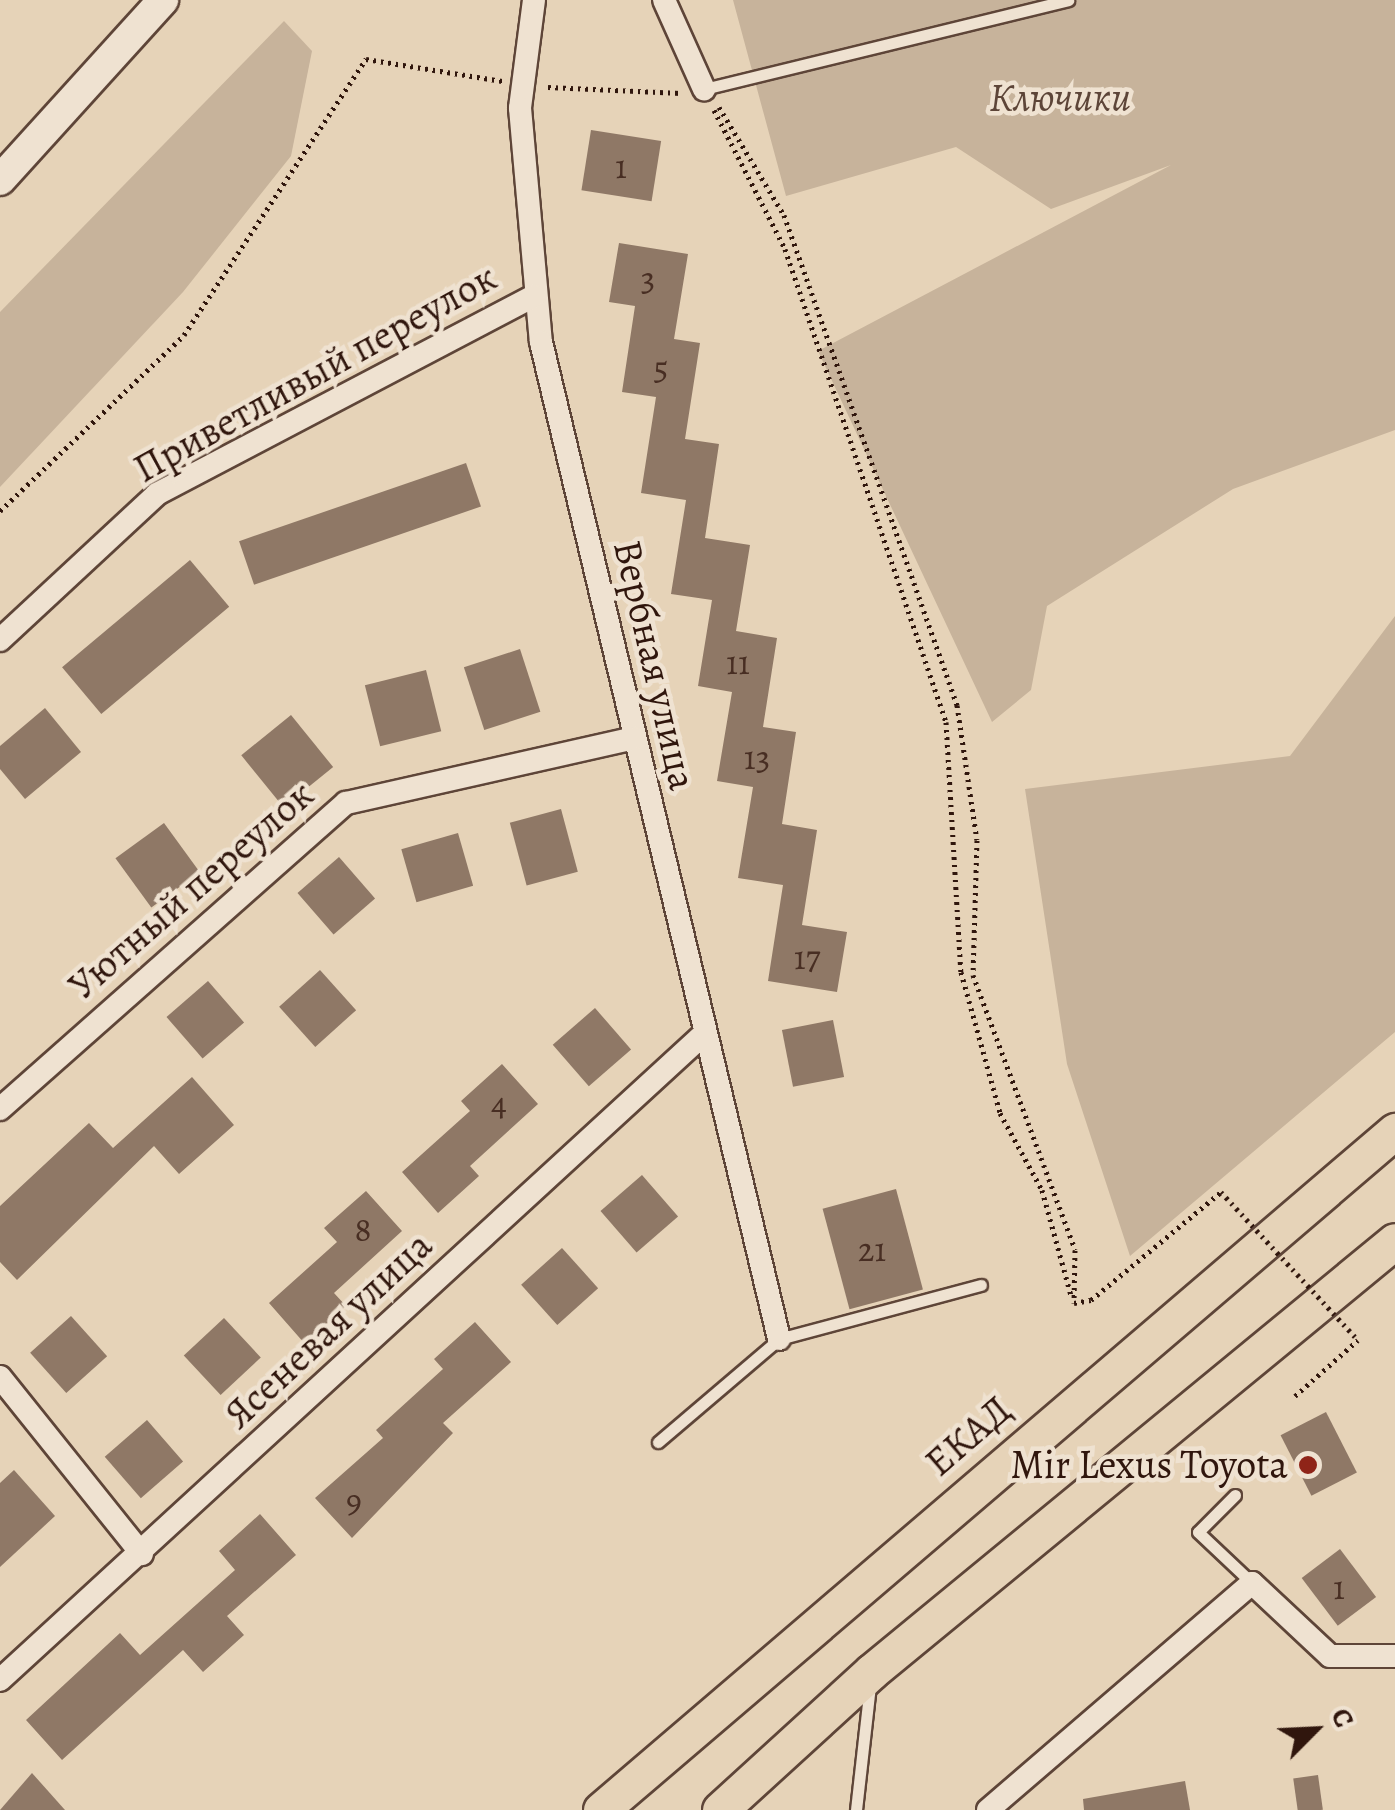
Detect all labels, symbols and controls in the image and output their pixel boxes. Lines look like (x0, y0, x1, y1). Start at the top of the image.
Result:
park label: Ключики (989, 74, 1131, 122)
house number: 1 (615, 145, 627, 187)
street label: Приветливый переулок (125, 253, 505, 493)
house number: 3 (641, 257, 655, 299)
house number: 5 (653, 346, 669, 388)
street label: Вербная улица (603, 535, 707, 795)
house number: 11 (726, 641, 750, 683)
house number: 13 (744, 736, 770, 778)
street label: Уютный переулок (59, 770, 323, 1010)
house number: 17 (794, 936, 820, 978)
house number: 4 (491, 1082, 507, 1124)
house number: 8 (355, 1208, 371, 1250)
street label: Ясеневая улица (214, 1221, 442, 1439)
house number: 21 (858, 1228, 886, 1270)
street label: ЕКАД (915, 1386, 1021, 1486)
place label: Mir Lexus Toyota (1010, 1441, 1288, 1489)
marker: Mir Lexus Toyota (1297, 1454, 1319, 1476)
house number: 9 (346, 1479, 362, 1521)
house number: 1 (1333, 1566, 1345, 1608)
north arrow (1265, 1680, 1365, 1780)
text: С (1322, 1702, 1363, 1733)

